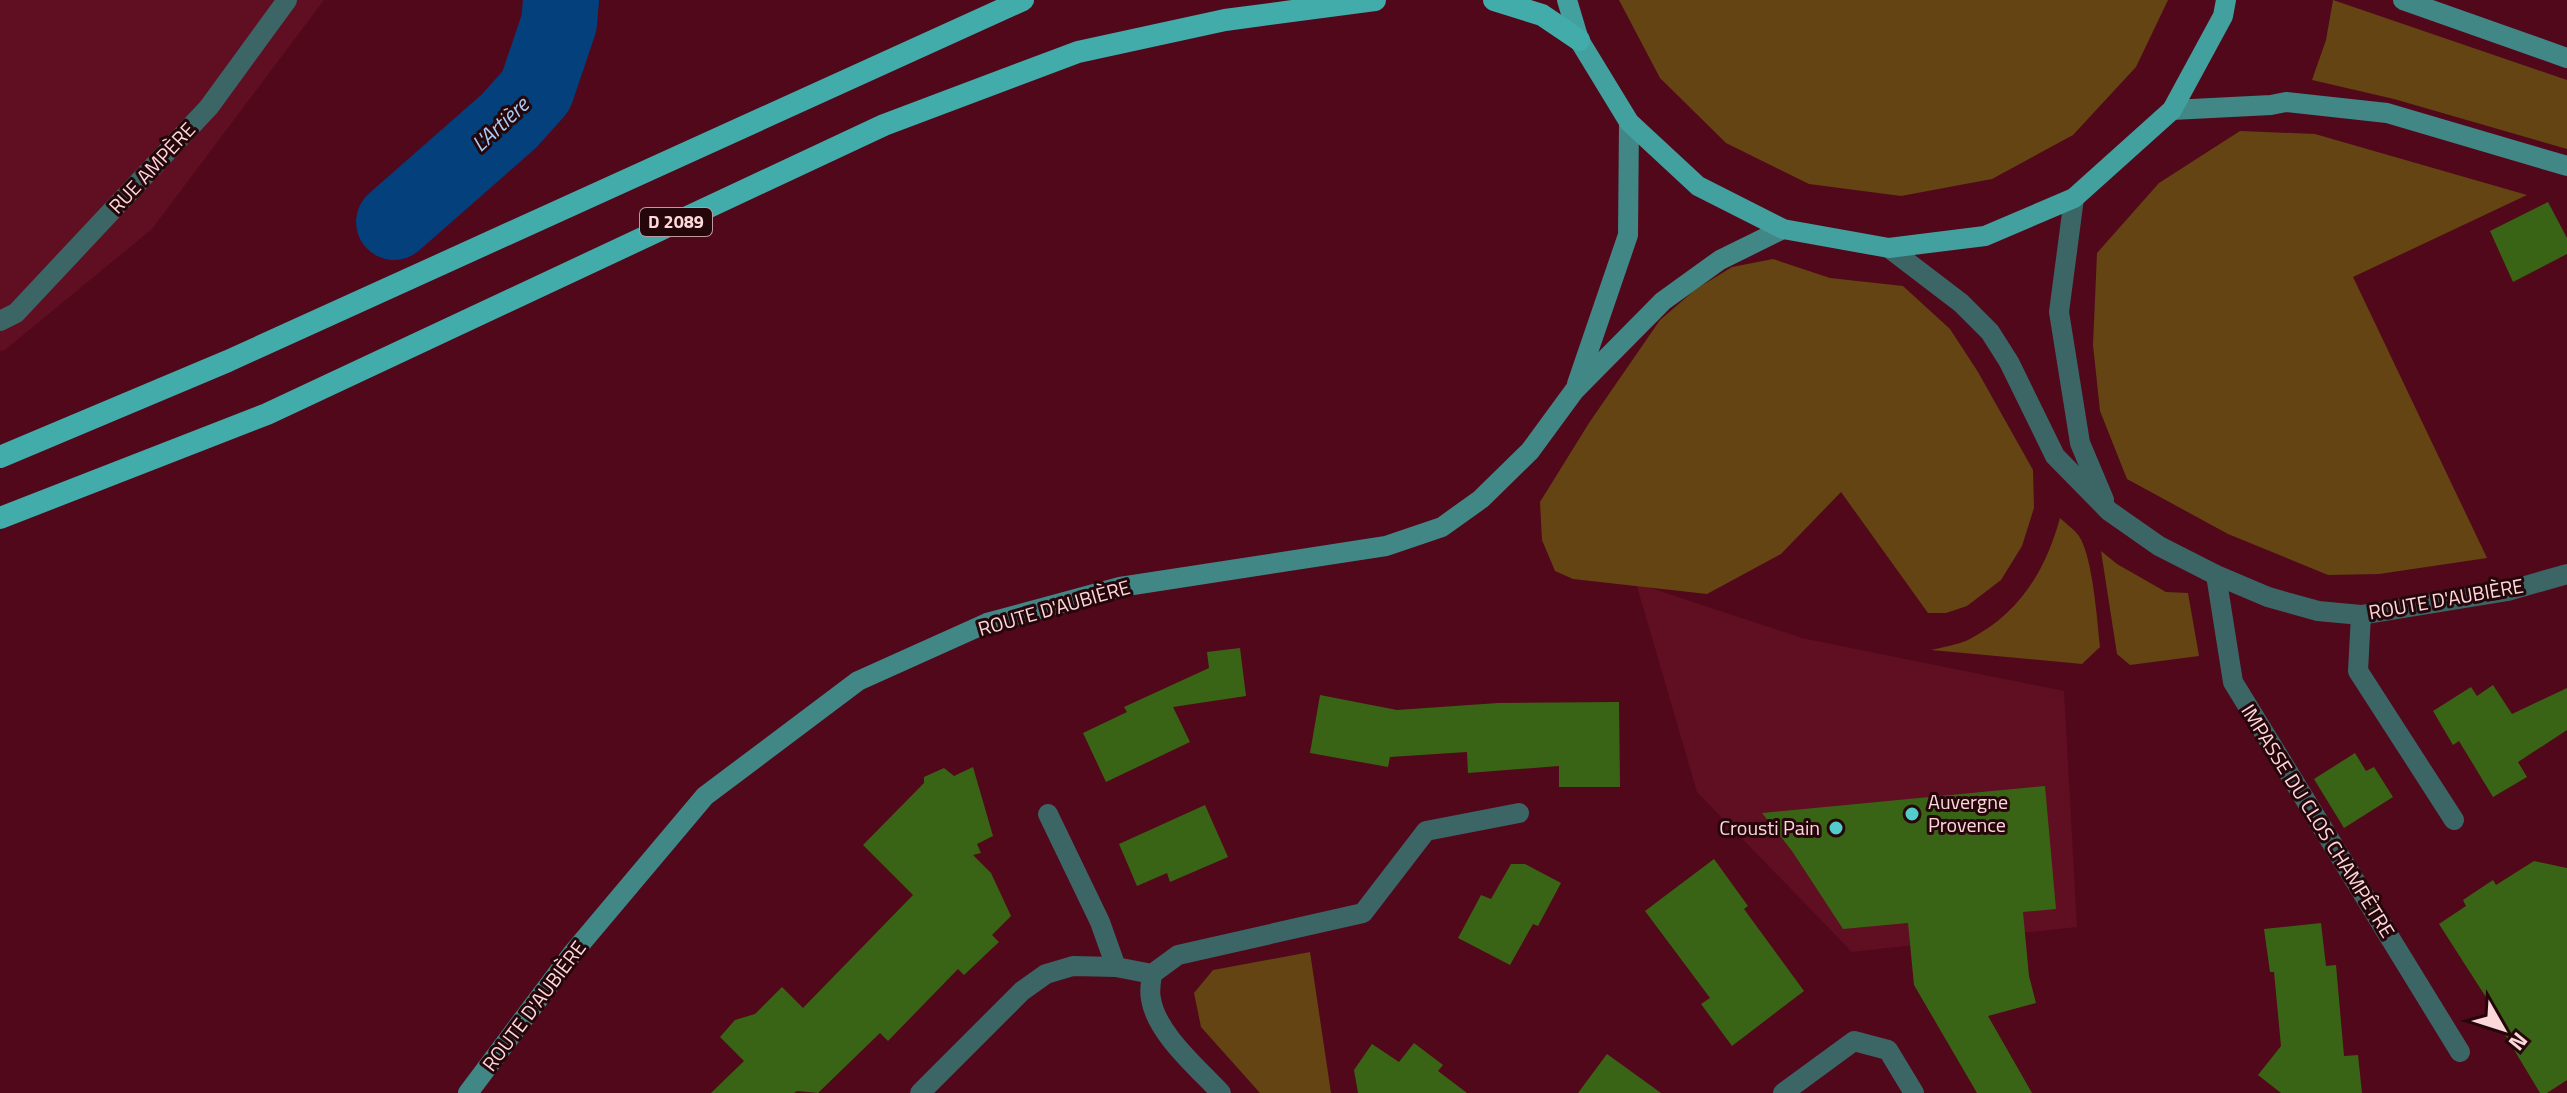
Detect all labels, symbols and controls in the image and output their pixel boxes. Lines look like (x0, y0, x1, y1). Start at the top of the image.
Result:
water label: L'Artière (464, 87, 538, 160)
street label: RUE AMPÈRE (101, 115, 202, 221)
road number: D 2089 (640, 208, 712, 236)
street label: ROUTE D'AUBIÈRE (2366, 570, 2526, 627)
street label: ROUTE D'AUBIÈRE (974, 571, 1134, 644)
street label: IMPASSE DU CLOS CHAMPÊTRE (2234, 698, 2403, 944)
place label: Auvergne Provence (1928, 786, 2008, 840)
marker: Auvergne Provence (1903, 805, 1921, 823)
place label: Crousti Pain (1719, 812, 1820, 843)
marker: Crousti Pain (1827, 819, 1845, 837)
street label: ROUTE D'AUBIÈRE (474, 934, 593, 1078)
north arrow (2463, 989, 2543, 1069)
text: N (2501, 1025, 2537, 1058)

